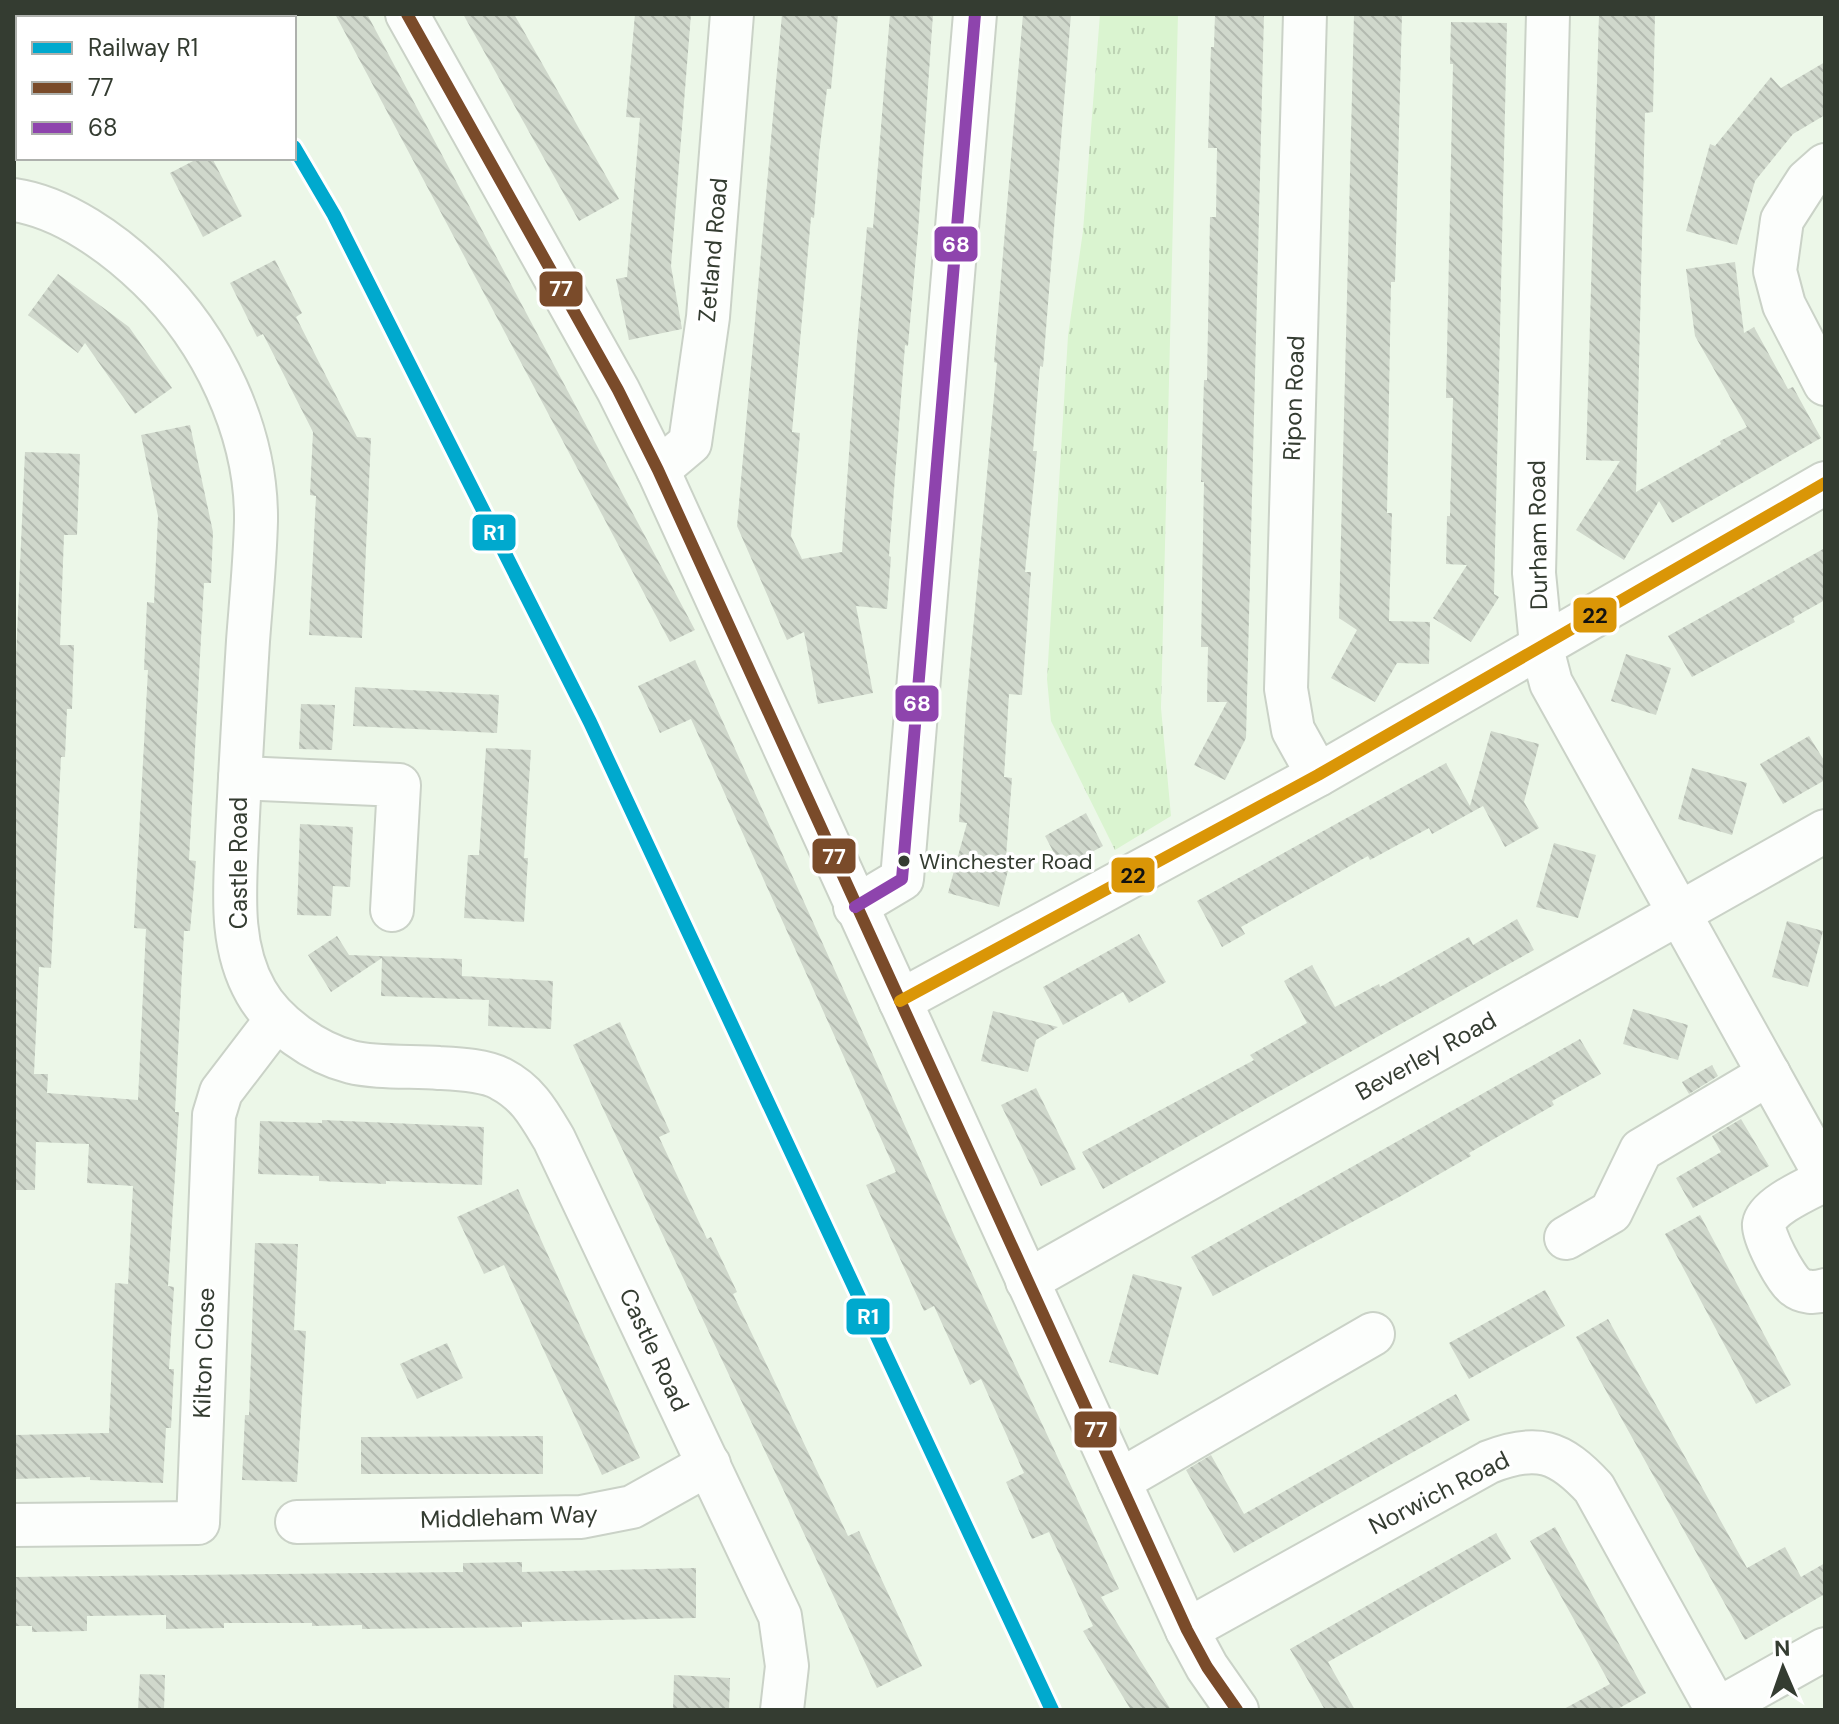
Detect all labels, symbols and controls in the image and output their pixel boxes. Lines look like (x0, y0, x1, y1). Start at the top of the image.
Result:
legend (16, 16, 296, 160)
text: Railway R1 (88, 32, 198, 63)
text: 77 (88, 72, 114, 103)
text: 68 (88, 112, 118, 143)
street label: Zetland Road (691, 176, 734, 324)
line badge: 68 (933, 225, 979, 263)
text: 68 (942, 230, 970, 259)
line badge: 77 (538, 270, 584, 308)
text: 77 (549, 274, 573, 303)
street label: Ripon Road (1276, 335, 1311, 461)
street label: Durham Road (1521, 460, 1554, 610)
line badge: R1 (471, 513, 517, 552)
text: R1 (483, 518, 505, 547)
line badge: 22 (1572, 596, 1618, 634)
text: 22 (1582, 601, 1608, 630)
line badge: 68 (894, 684, 940, 723)
text: 68 (903, 689, 931, 718)
street label: Castle Road (223, 797, 254, 929)
line badge: 77 (811, 837, 857, 875)
text: 77 (822, 842, 846, 871)
place label: Winchester Road (919, 847, 1093, 876)
marker: Winchester Road (896, 853, 912, 869)
line badge: 22 (1110, 856, 1156, 894)
text: 22 (1120, 861, 1146, 890)
street label: Beverley Road (1350, 1004, 1502, 1107)
street label: Castle Road (612, 1283, 696, 1416)
street label: Kilton Close (186, 1287, 221, 1419)
line badge: R1 (845, 1297, 891, 1336)
text: R1 (857, 1302, 879, 1331)
line badge: 77 (1073, 1410, 1118, 1449)
text: 77 (1084, 1415, 1108, 1444)
street label: Norwich Road (1363, 1444, 1514, 1541)
street label: Middleham Way (420, 1498, 598, 1535)
north arrow (1743, 1628, 1823, 1708)
text: N (1774, 1634, 1791, 1663)

